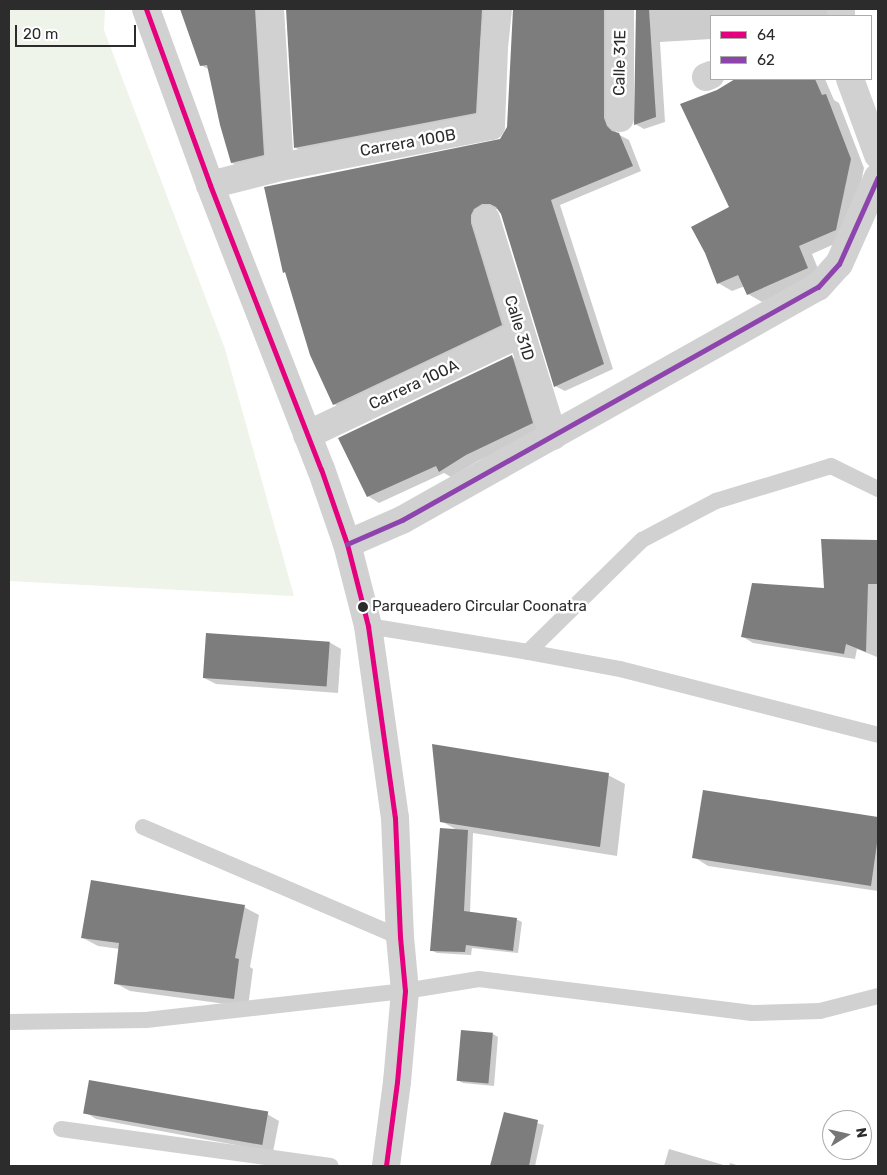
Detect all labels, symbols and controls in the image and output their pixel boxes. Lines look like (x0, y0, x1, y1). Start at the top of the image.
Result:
scale bar (18, 15, 139, 47)
legend (710, 15, 872, 80)
text: 20 m (23, 25, 58, 43)
text: 64 (757, 26, 775, 44)
street label: Calle 31E (610, 30, 630, 96)
text: 62 (757, 51, 775, 69)
street label: Carrera 100B (359, 125, 457, 161)
street label: Calle 31D (500, 293, 538, 363)
street label: Carrera 100A (366, 356, 462, 414)
place label: Parqueadero Circular Coonatra (372, 598, 587, 616)
marker: Parqueadero Circular Coonatra (358, 602, 368, 612)
north arrow (822, 1110, 872, 1160)
text: N (852, 1126, 871, 1139)

